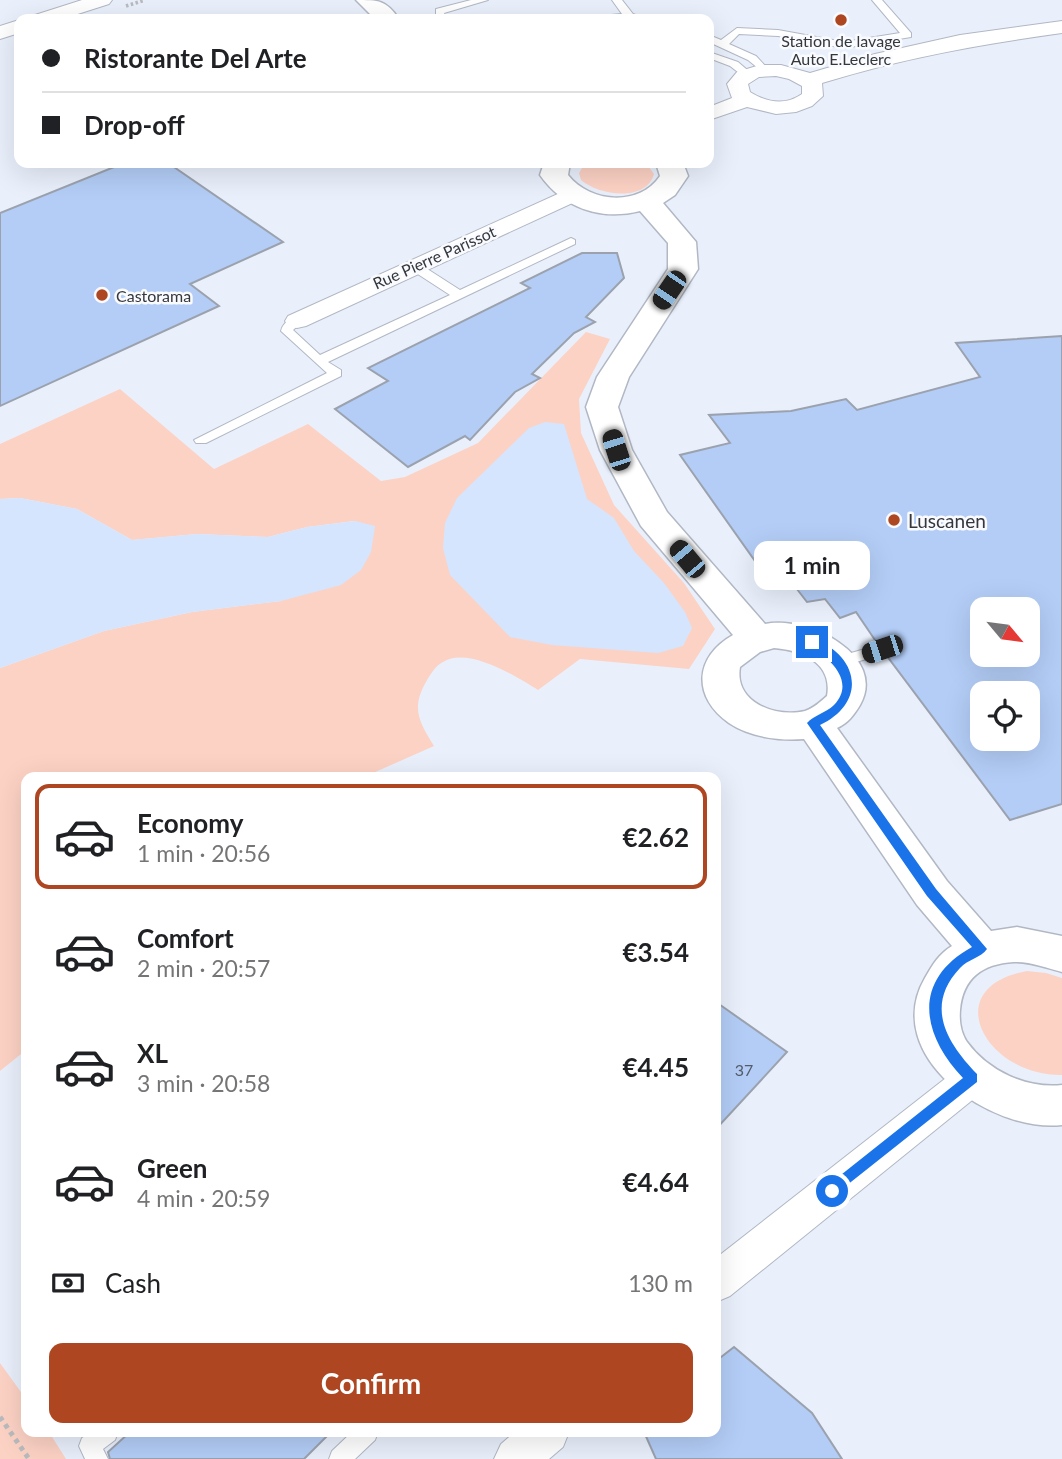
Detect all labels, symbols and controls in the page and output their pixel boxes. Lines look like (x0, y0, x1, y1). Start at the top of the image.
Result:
marker: Station de lavage Auto E.Leclerc (833, 12, 849, 28)
place label: Station de lavage Auto E.Leclerc (781, 31, 901, 68)
text: Ristorante Del Arte (84, 42, 307, 74)
text: Drop-off (84, 109, 185, 141)
street label: Rue Pierre Parissot (370, 221, 499, 293)
car (649, 267, 690, 313)
place label: Castorama (116, 286, 191, 305)
marker: Castorama (94, 287, 110, 303)
car (600, 427, 633, 473)
place label: Luscanen (908, 509, 986, 532)
marker: Luscanen (886, 512, 902, 528)
car (666, 536, 709, 582)
callout: 1 min (754, 540, 870, 590)
text: 1 min (783, 551, 841, 579)
north arrow (970, 597, 1040, 667)
map controls (970, 597, 1040, 751)
route end (796, 626, 828, 658)
car (859, 633, 906, 665)
button: locate (970, 681, 1040, 751)
icon: car (53, 805, 116, 868)
text: Economy (137, 807, 243, 839)
text: €2.62 (623, 821, 689, 853)
text: 1 min · 20:56 (137, 839, 270, 867)
icon: car (53, 920, 116, 983)
text: Comfort (137, 922, 234, 954)
text: €3.54 (623, 936, 689, 968)
text: 2 min · 20:57 (137, 954, 270, 982)
icon: car (53, 1035, 116, 1098)
text: XL (137, 1037, 168, 1069)
text: €4.45 (623, 1051, 689, 1083)
house number: 37 (735, 1060, 753, 1079)
text: 3 min · 20:58 (137, 1069, 270, 1097)
icon: car (53, 1150, 116, 1213)
text: Green (137, 1152, 207, 1184)
text: €4.64 (623, 1166, 689, 1198)
route start (816, 1175, 848, 1207)
text: 4 min · 20:59 (137, 1184, 270, 1212)
icon: cash (49, 1264, 87, 1302)
text: Cash (105, 1267, 161, 1299)
text: 130 m (628, 1269, 693, 1297)
button: Confirm (49, 1343, 693, 1423)

